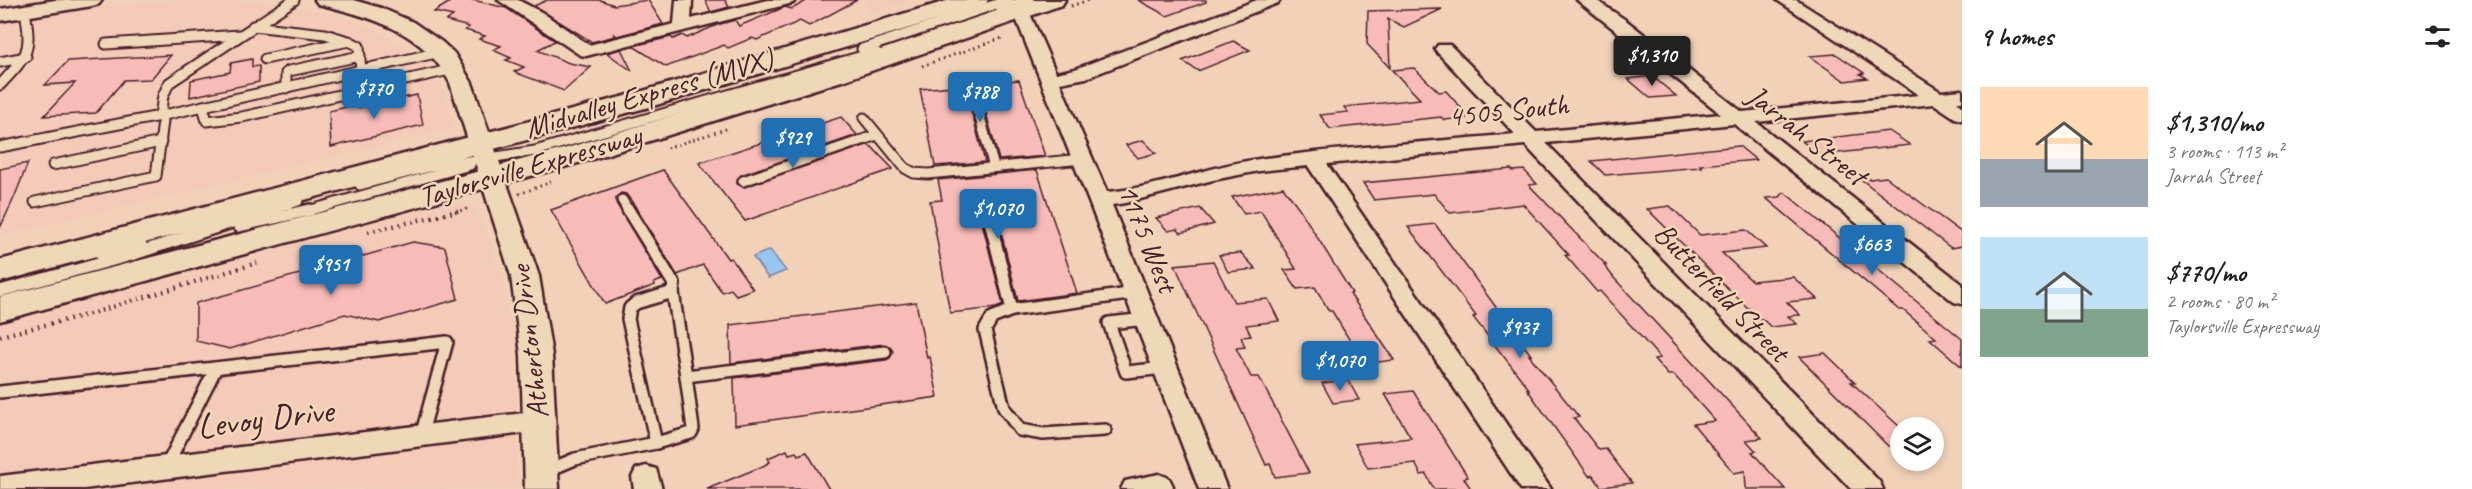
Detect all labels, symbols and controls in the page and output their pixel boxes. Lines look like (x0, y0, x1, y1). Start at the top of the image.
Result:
text: 9 homes (1980, 20, 2053, 53)
icon: filters (2421, 20, 2454, 53)
pin: $1,310 (1603, 36, 1701, 87)
street label: Midvalley Express (MVX) (521, 39, 779, 147)
text: $1,310 (1628, 43, 1676, 68)
pin: $770 (338, 69, 410, 120)
pin: $788 (944, 72, 1016, 123)
street label: Jarrah Street (1738, 75, 1878, 196)
text: $770 (356, 76, 392, 101)
text: $788 (962, 79, 998, 104)
street label: 4505 South (1446, 85, 1571, 135)
text: $1,310/mo (2166, 106, 2263, 139)
icon: home (2028, 111, 2100, 183)
street label: Taylorsville Expressway (414, 116, 647, 216)
pin: $929 (757, 118, 829, 169)
text: $929 (775, 125, 811, 150)
text: 3 rooms · 113 m² (2166, 139, 2283, 164)
text: Jarrah Street (2166, 164, 2261, 189)
street label: 1175 West (1109, 178, 1188, 300)
pin: $1,070 (949, 189, 1047, 240)
text: $1,070 (974, 196, 1022, 221)
street label: Butterfield Street (1646, 214, 1800, 372)
pin: $663 (1836, 225, 1908, 276)
text: $663 (1854, 232, 1890, 257)
pin: $951 (295, 245, 367, 296)
text: $951 (313, 252, 349, 277)
text: $770/mo (2166, 256, 2246, 289)
street label: Atherton Drive (500, 261, 557, 421)
icon: home (2028, 261, 2100, 333)
text: 2 rooms · 80 m² (2166, 289, 2274, 314)
pin: $937 (1484, 308, 1556, 359)
text: Taylorsville Expressway (2166, 314, 2319, 339)
text: $937 (1502, 315, 1538, 340)
pin: $1,070 (1291, 341, 1389, 392)
text: $1,070 (1316, 348, 1364, 373)
street label: Levoy Drive (194, 387, 338, 449)
map controls (1890, 417, 1944, 471)
button: layers (1890, 417, 1944, 471)

